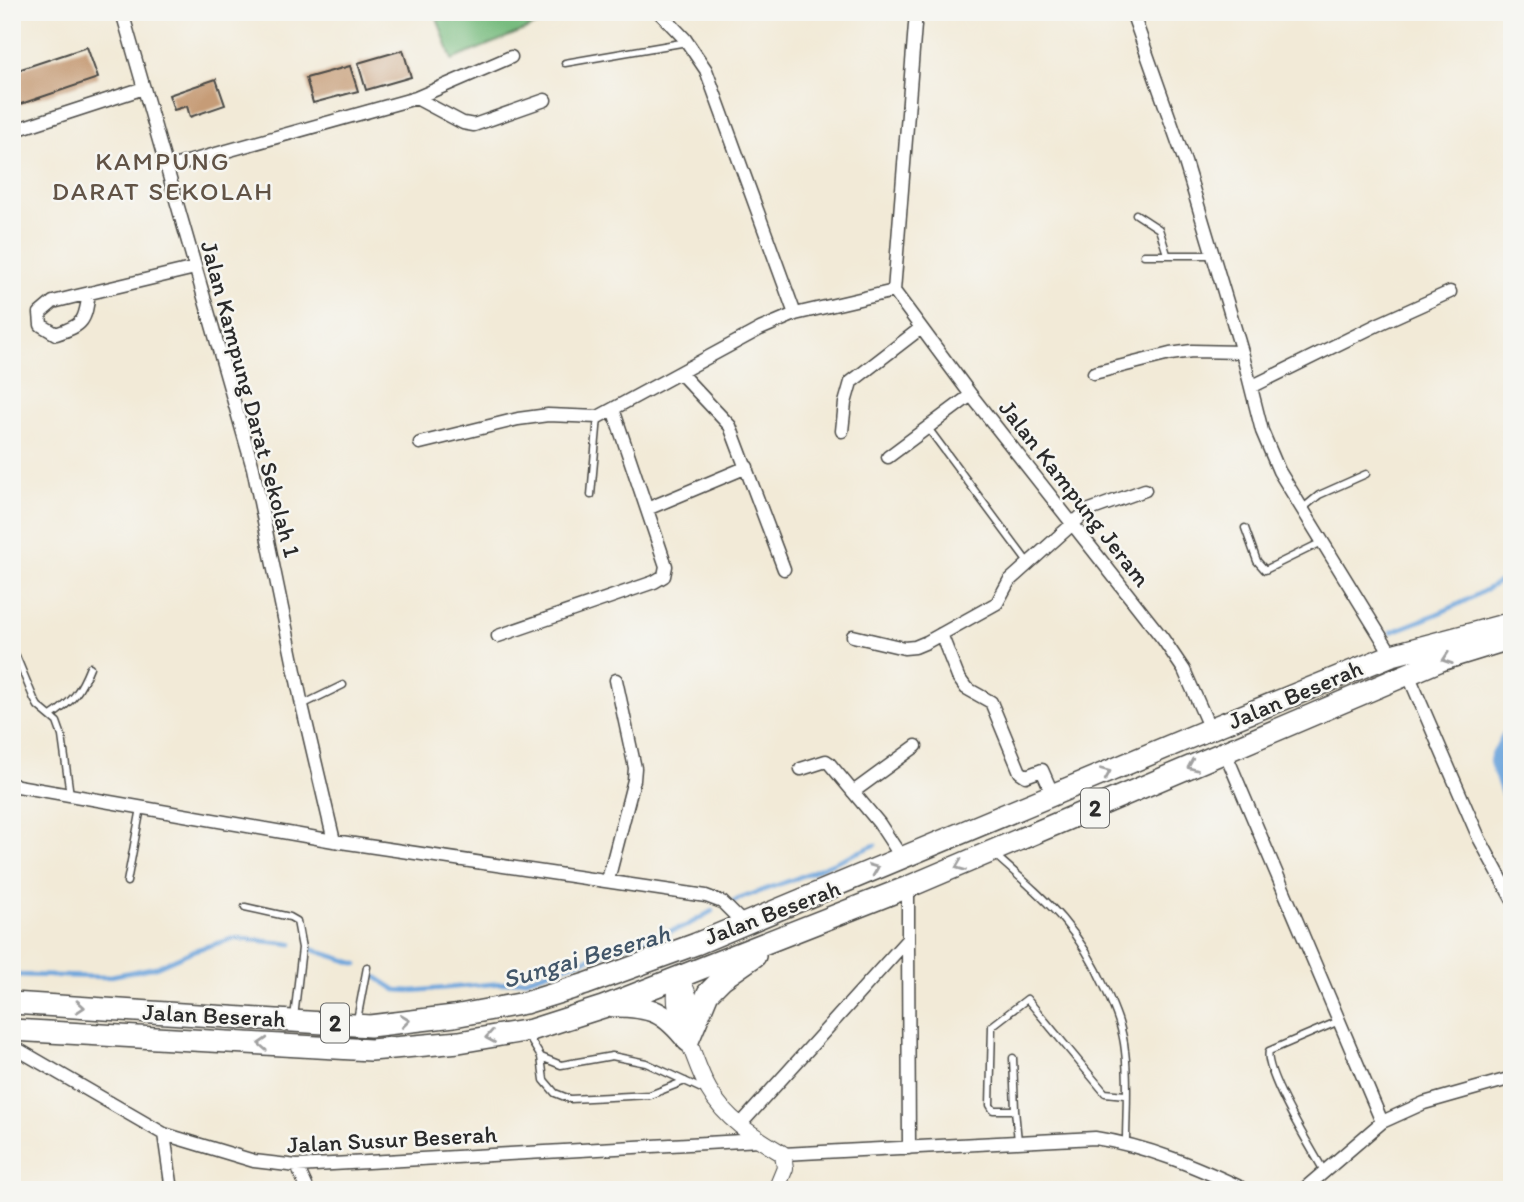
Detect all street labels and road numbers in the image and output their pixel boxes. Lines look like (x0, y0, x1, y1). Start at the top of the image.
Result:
street label: Jalan Kampung Darat Sekolah 1 (195, 238, 307, 560)
street label: Jalan Kampung Jeram (993, 394, 1157, 592)
street label: Jalan Beserah (1223, 653, 1367, 735)
road number: 2 (1081, 788, 1109, 828)
street label: Jalan Beserah (700, 873, 844, 951)
street label: Jalan Beserah (142, 997, 286, 1033)
road number: 2 (321, 1004, 349, 1042)
street label: Jalan Susur Beserah (286, 1119, 498, 1159)

